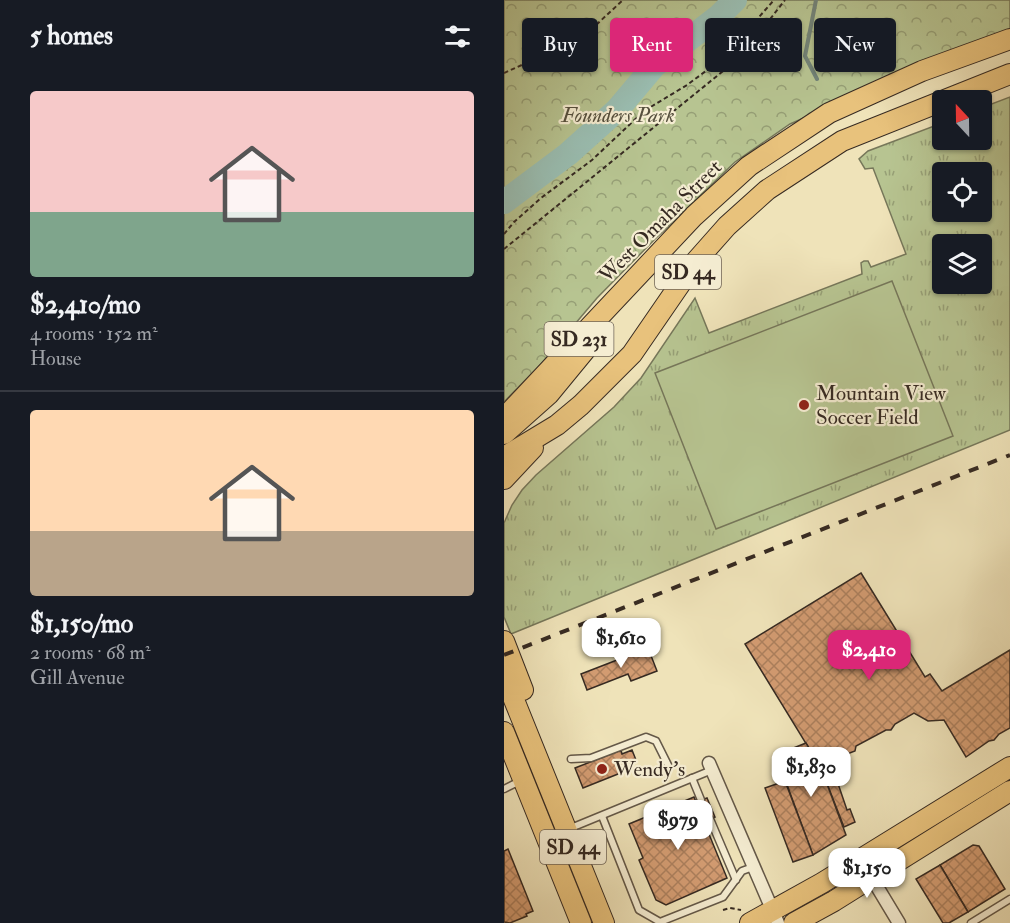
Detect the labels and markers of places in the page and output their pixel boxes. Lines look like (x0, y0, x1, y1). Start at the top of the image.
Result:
place label: Mountain View Soccer Field (816, 380, 947, 431)
marker: Mountain View Soccer Field (797, 398, 811, 412)
pin: $1,610 (572, 618, 670, 669)
pin: $2,410 (820, 630, 918, 681)
pin: $1,830 (762, 747, 860, 798)
place label: Wendy's (613, 756, 685, 783)
marker: Wendy's (595, 762, 609, 776)
pin: $979 (642, 800, 714, 851)
pin: $1,150 (818, 848, 916, 899)

